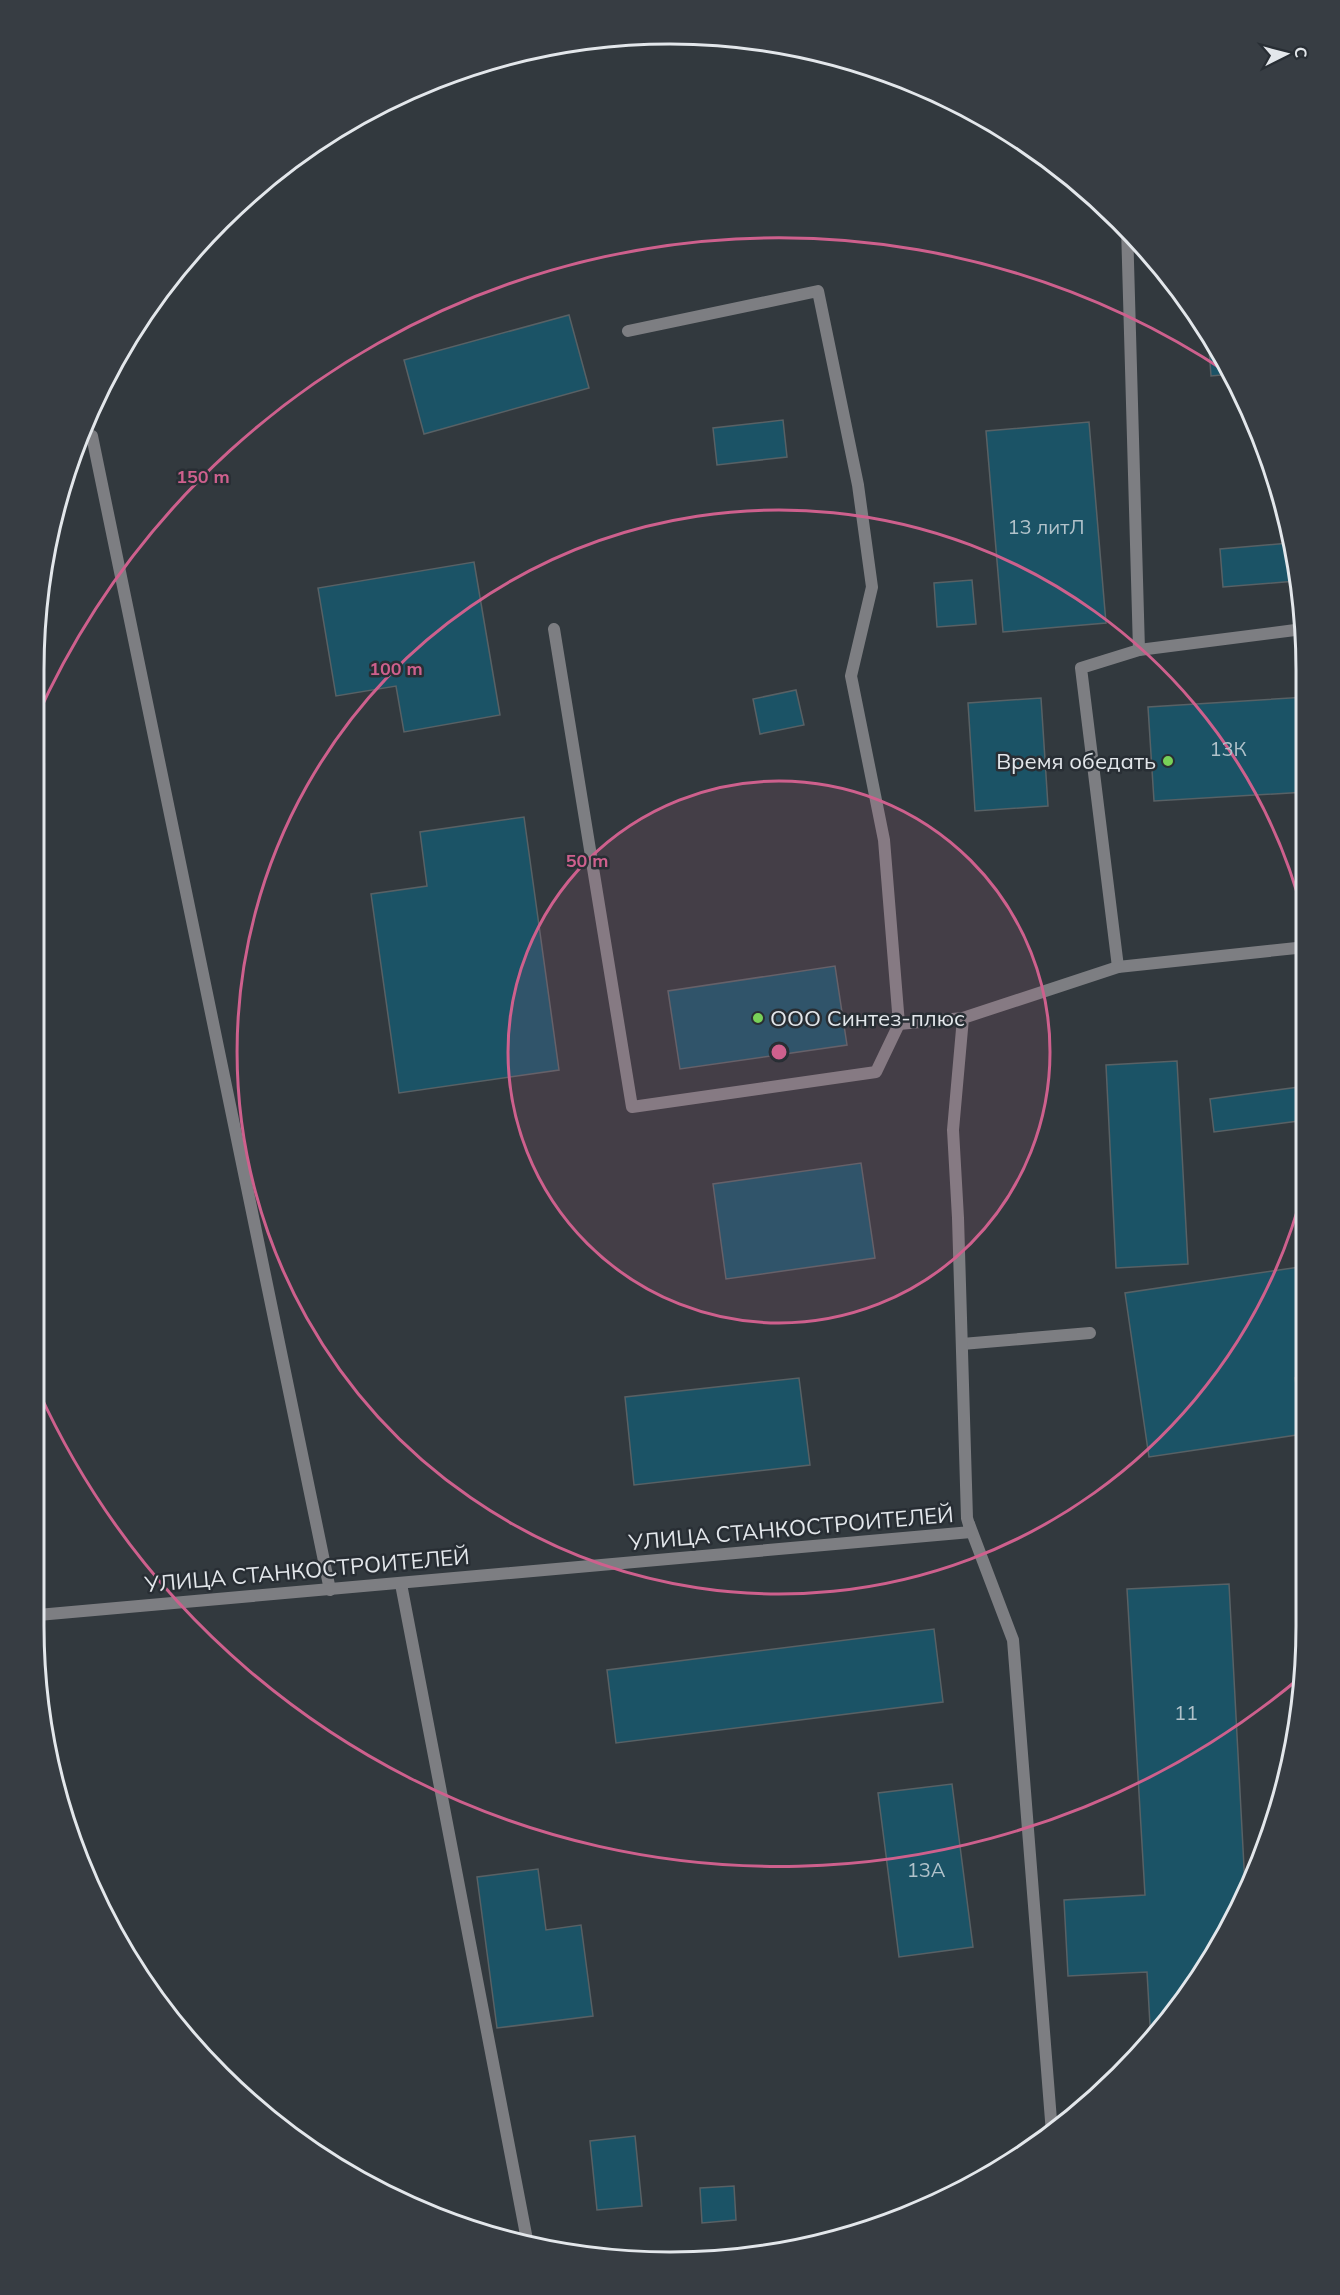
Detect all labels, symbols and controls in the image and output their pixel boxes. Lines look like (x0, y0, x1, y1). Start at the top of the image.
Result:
north arrow (1256, 24, 1316, 84)
text: С (1290, 46, 1311, 59)
text: 150 m (176, 465, 230, 488)
house number: 13 литЛ (1007, 514, 1085, 539)
text: 100 m (369, 657, 423, 680)
house number: 13К (1209, 736, 1247, 761)
place label: Время обедать (996, 747, 1156, 775)
marker: Время обедать (1161, 754, 1175, 768)
text: 50 m (566, 849, 608, 872)
place label: ООО Синтез-плюс (770, 1004, 965, 1032)
marker: ООО Синтез-плюс (751, 1011, 765, 1025)
centre of rings (769, 1042, 789, 1062)
street label: УЛИЦА СТАНКОСТРОИТЕЛЕЙ (626, 1500, 955, 1556)
street label: УЛИЦА СТАНКОСТРОИТЕЛЕЙ (142, 1542, 471, 1598)
house number: 11 (1174, 1700, 1198, 1725)
house number: 13А (907, 1857, 946, 1882)

